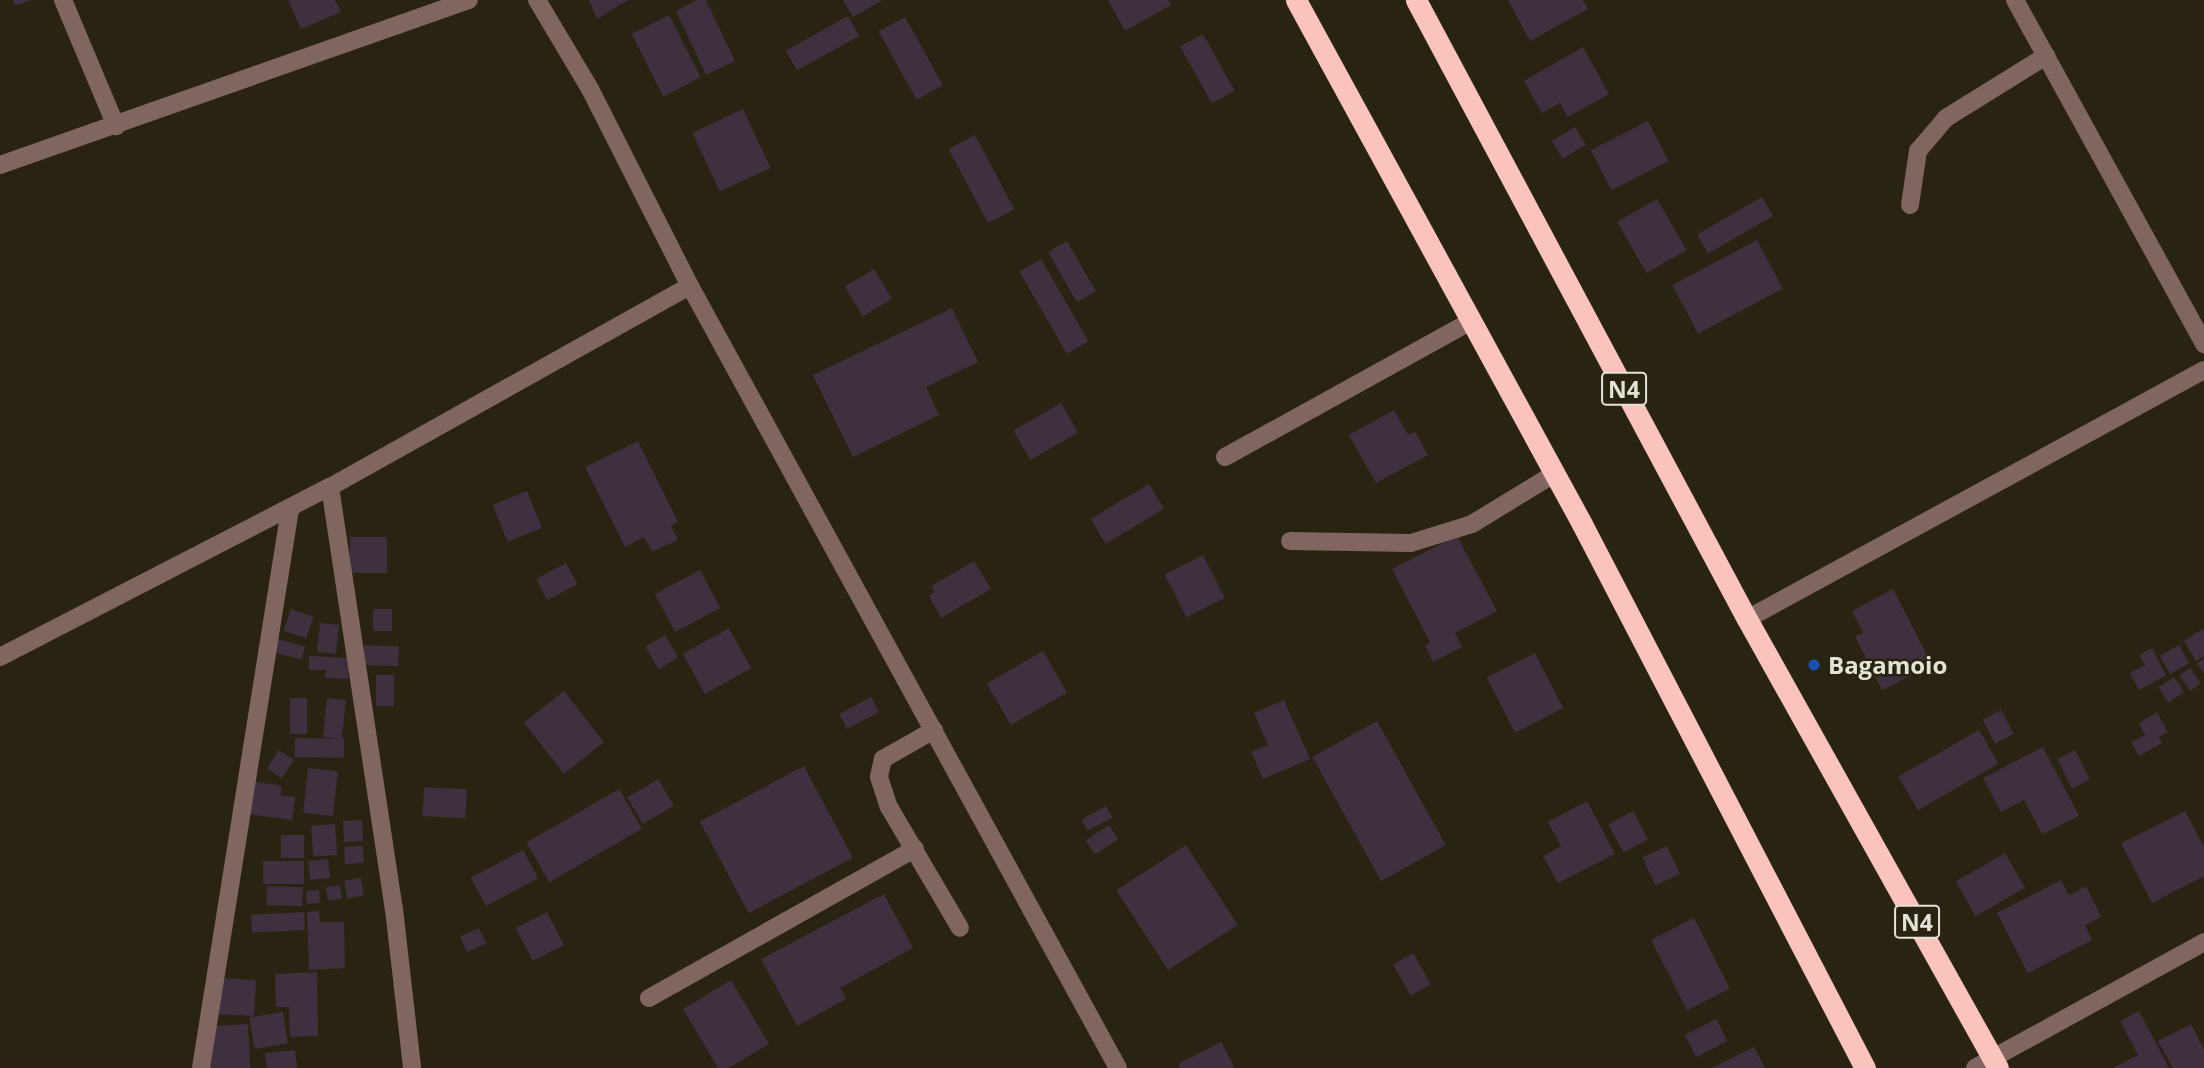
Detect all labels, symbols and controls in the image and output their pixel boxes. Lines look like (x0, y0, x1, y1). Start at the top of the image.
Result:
road number: N4 (1600, 370, 1648, 408)
place label: Bagamoio (1828, 651, 1947, 679)
marker: Bagamoio (1806, 657, 1822, 673)
road number: N4 (1892, 903, 1941, 942)

